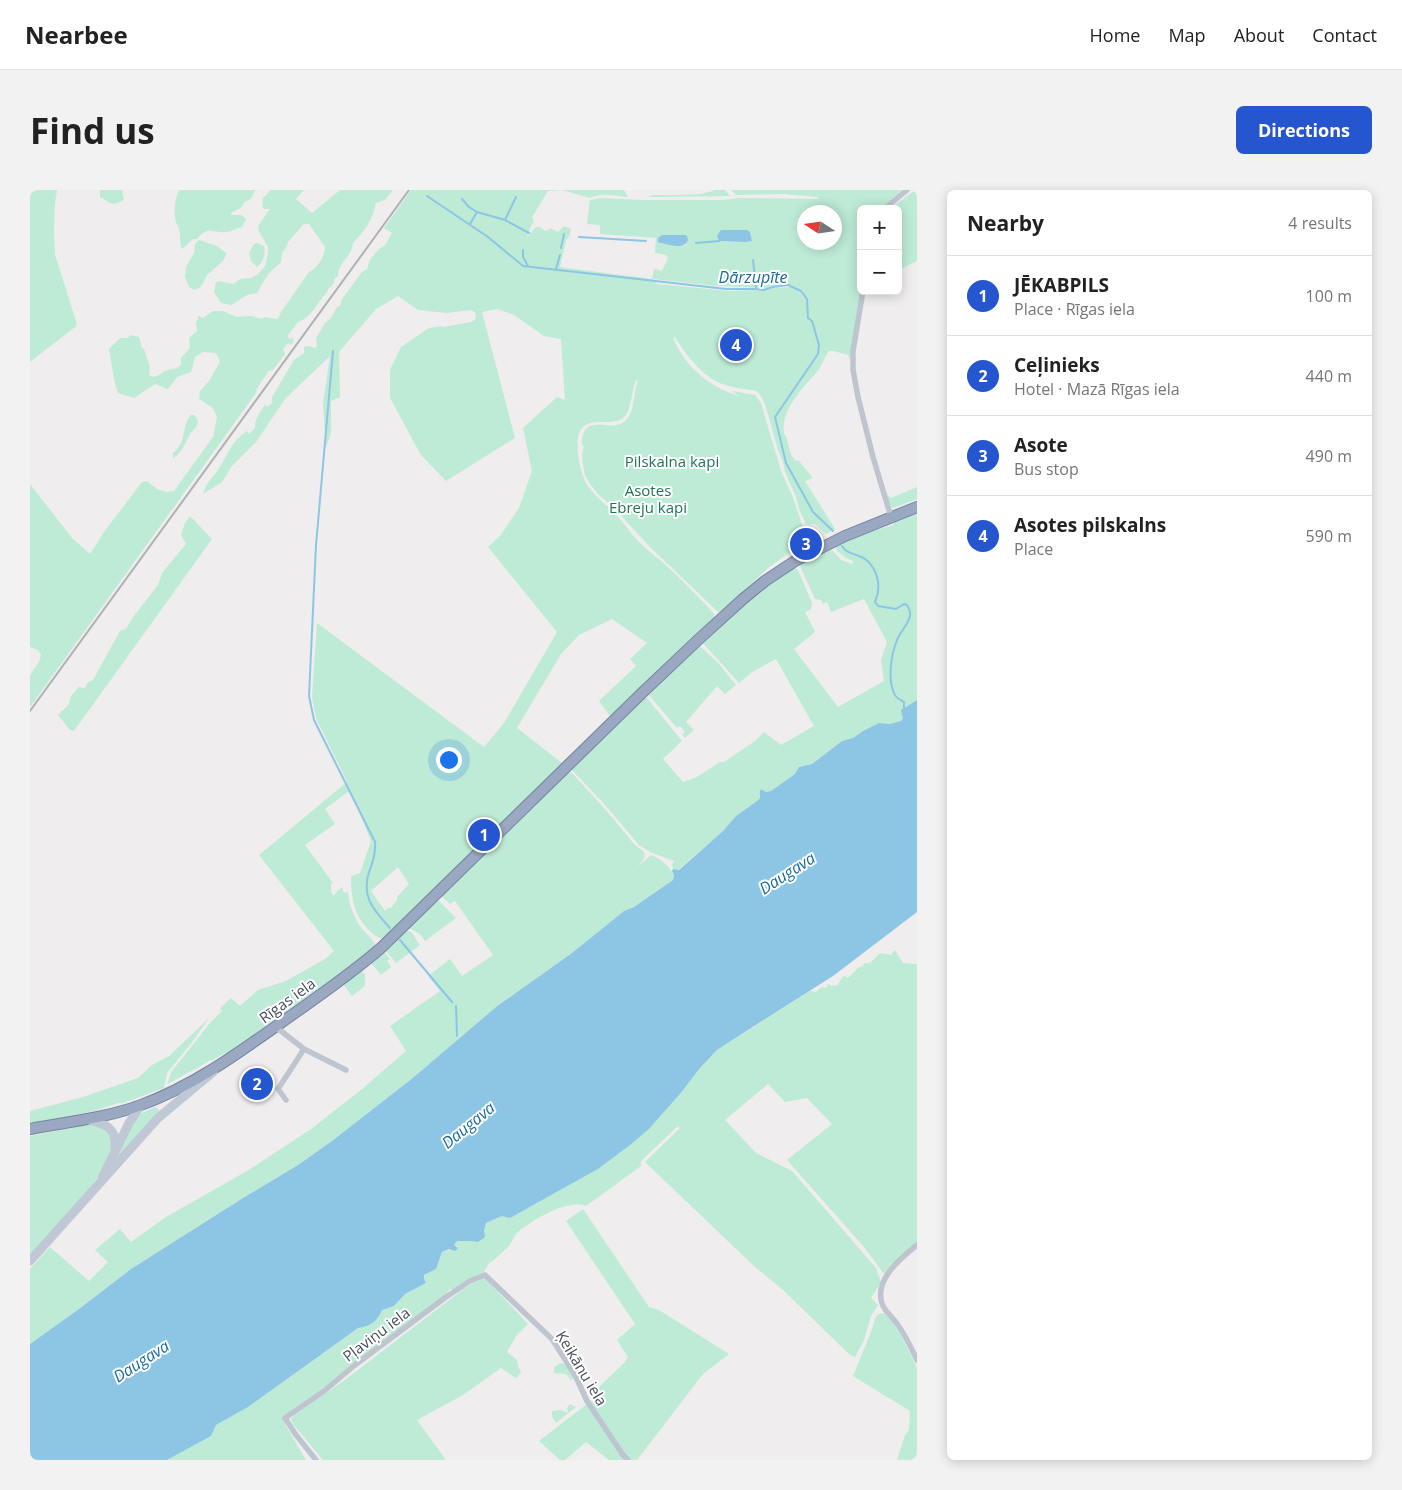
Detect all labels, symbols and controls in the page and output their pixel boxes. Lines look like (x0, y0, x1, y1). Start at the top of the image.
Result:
text: Nearbee (25, 18, 128, 51)
text: Home (1090, 23, 1140, 47)
text: Map (1168, 23, 1206, 47)
text: About (1234, 23, 1284, 47)
text: Contact (1312, 23, 1377, 47)
button: Directions (1236, 106, 1372, 154)
text: Find us (30, 107, 155, 154)
north arrow (797, 205, 842, 250)
map controls (857, 205, 902, 295)
button: + (857, 205, 902, 250)
text: Nearby (967, 209, 1044, 237)
text: 4 results (1288, 212, 1352, 234)
button: − (857, 250, 902, 295)
water label: Dārzupīte (719, 266, 787, 288)
text: JĒKABPILS (1014, 272, 1109, 298)
text: 1 (978, 285, 988, 307)
text: 100 m (1306, 285, 1352, 307)
text: Place · Rīgas iela (1014, 298, 1135, 320)
pin: 4 (720, 326, 752, 364)
text: Ceļinieks (1014, 352, 1100, 378)
text: 2 (978, 365, 988, 387)
text: 440 m (1306, 365, 1352, 387)
text: Hotel · Mazā Rīgas iela (1014, 378, 1180, 400)
text: Asote (1014, 432, 1068, 458)
text: 3 (978, 445, 988, 467)
text: 490 m (1306, 445, 1352, 467)
park label: Pilskalna kapi (625, 451, 719, 471)
text: Bus stop (1014, 458, 1079, 480)
park label: Asotes Ebreju kapi (609, 480, 687, 517)
text: Asotes pilskalns (1014, 512, 1166, 538)
pin: 3 (790, 525, 822, 563)
text: 4 (978, 525, 988, 547)
text: 590 m (1306, 525, 1352, 547)
text: Place (1014, 538, 1053, 560)
your location (436, 747, 462, 773)
pin: 1 (468, 816, 500, 854)
water label: Daugava (755, 847, 819, 899)
street label: Rīgas iela (255, 973, 319, 1027)
pin: 2 (241, 1065, 273, 1103)
water label: Daugava (437, 1097, 499, 1153)
street label: Pļaviņu iela (338, 1302, 414, 1366)
street label: Ķeikānu iela (552, 1327, 612, 1409)
water label: Daugava (109, 1335, 173, 1387)

